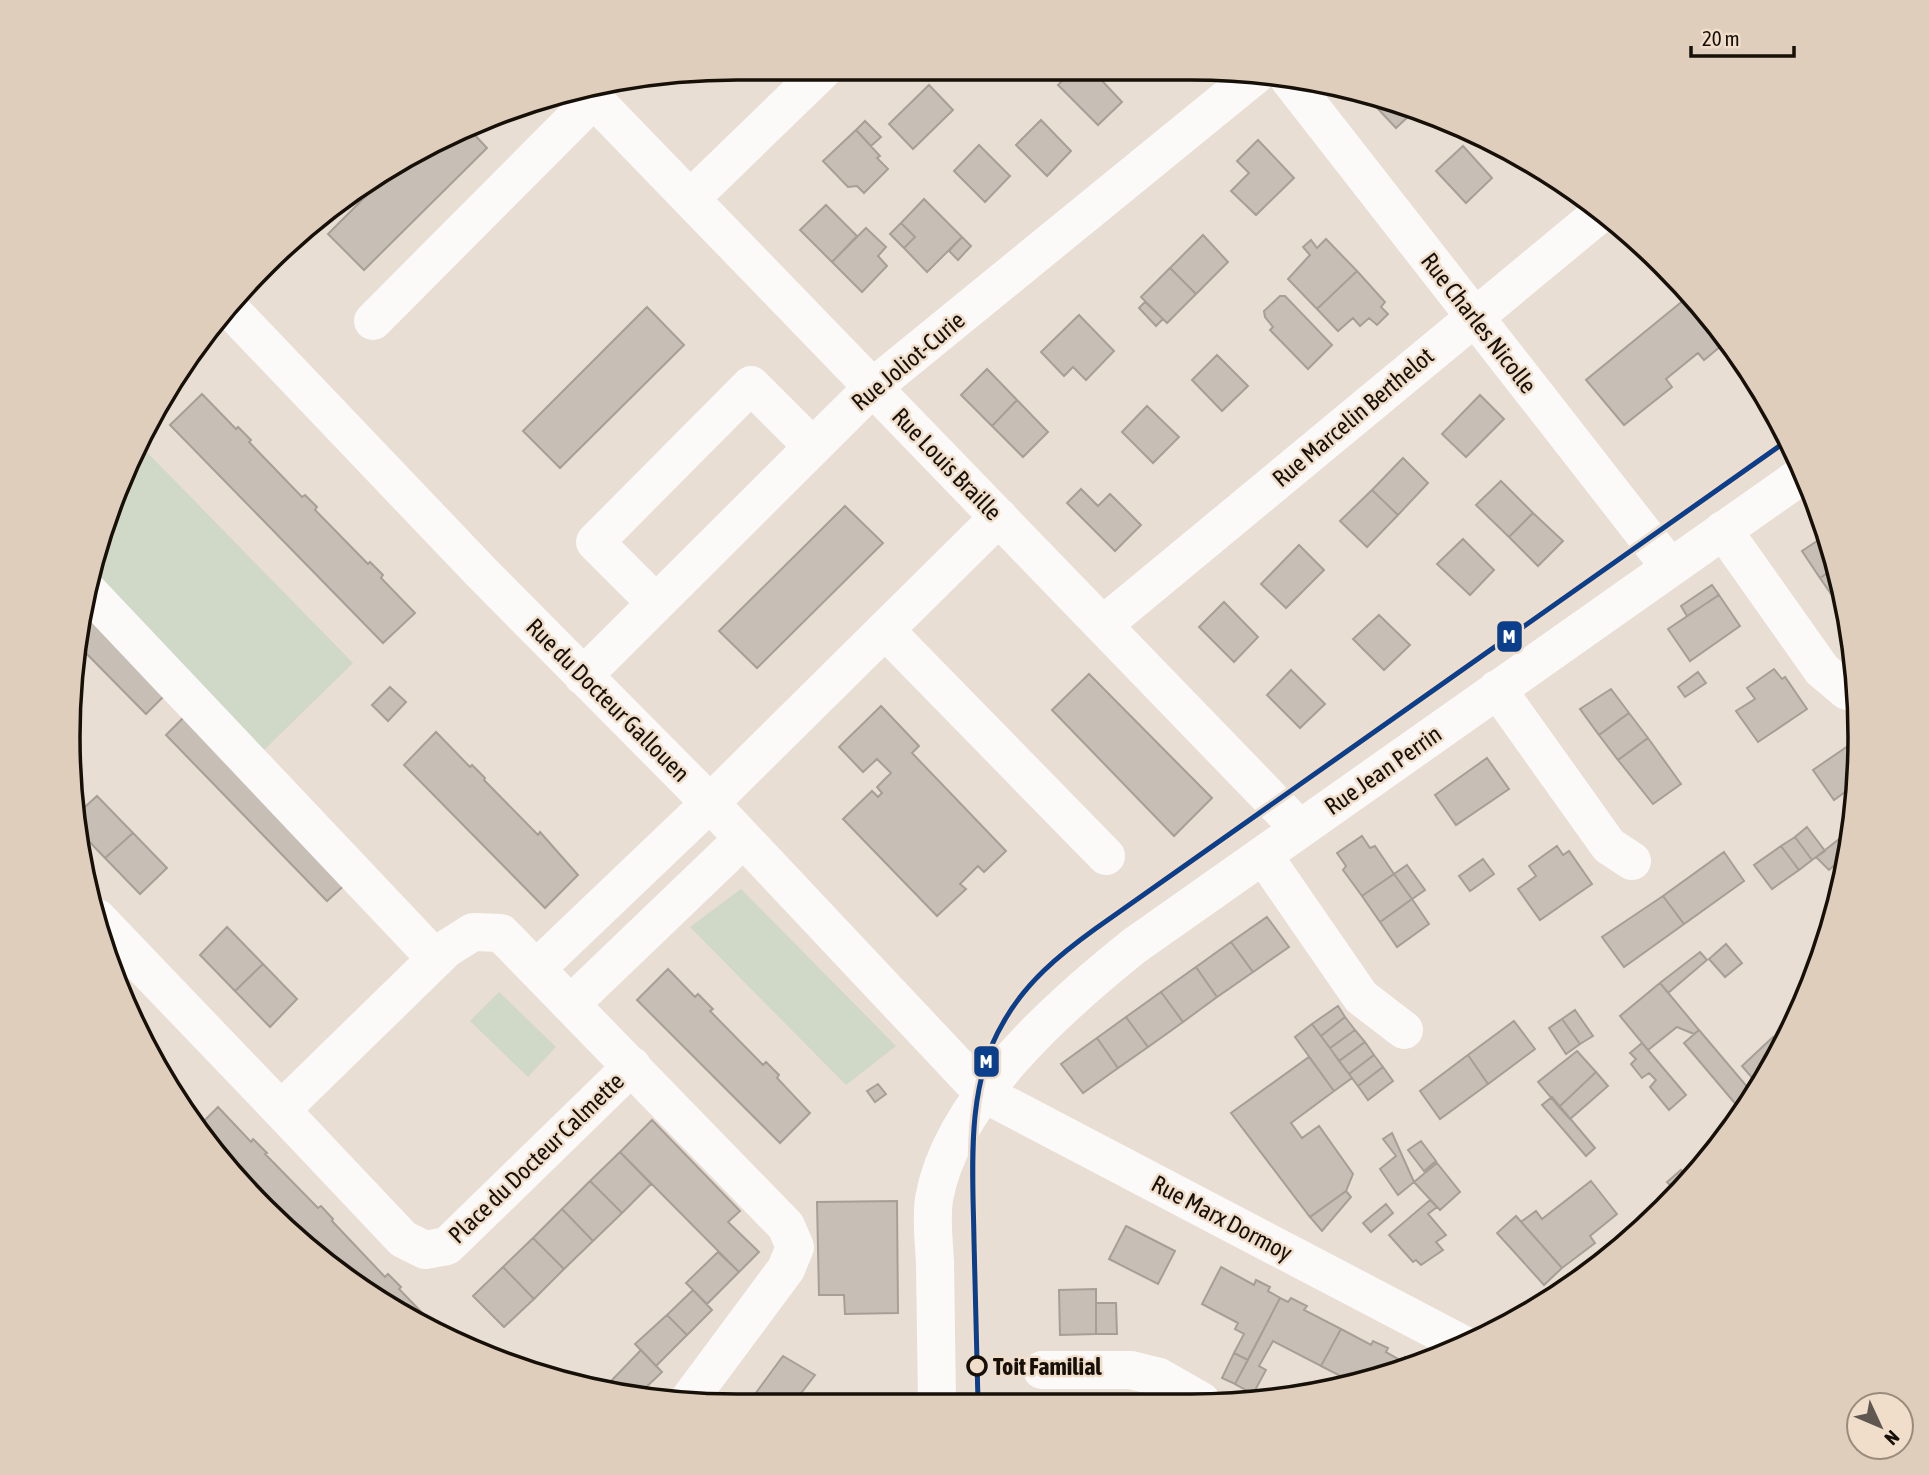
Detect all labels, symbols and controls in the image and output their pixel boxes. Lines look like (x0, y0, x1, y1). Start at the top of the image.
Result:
scale bar (1691, 14, 1794, 58)
text: 20 m (1702, 26, 1740, 50)
street label: Rue Charles Nicolle (1416, 248, 1542, 398)
street label: Rue Joliot-Curie (846, 306, 970, 416)
street label: Rue Marcelin Berthelot (1267, 342, 1439, 492)
street label: Rue Louis Braille (887, 402, 1007, 526)
street label: Rue du Docteur Gallouen (521, 613, 695, 787)
line badge: M (1496, 620, 1523, 653)
text: M (1503, 625, 1515, 647)
street label: Rue Jean Perrin (1319, 720, 1447, 820)
line badge: M (973, 1045, 1000, 1078)
text: M (980, 1050, 992, 1072)
street label: Place du Docteur Calmette (443, 1067, 629, 1249)
street label: Rue Marx Dormoy (1147, 1170, 1297, 1266)
place label: Toit Familial (993, 1353, 1102, 1380)
marker: Toit Familial (967, 1356, 987, 1376)
north arrow (1845, 1391, 1915, 1461)
text: N (1880, 1426, 1904, 1449)

